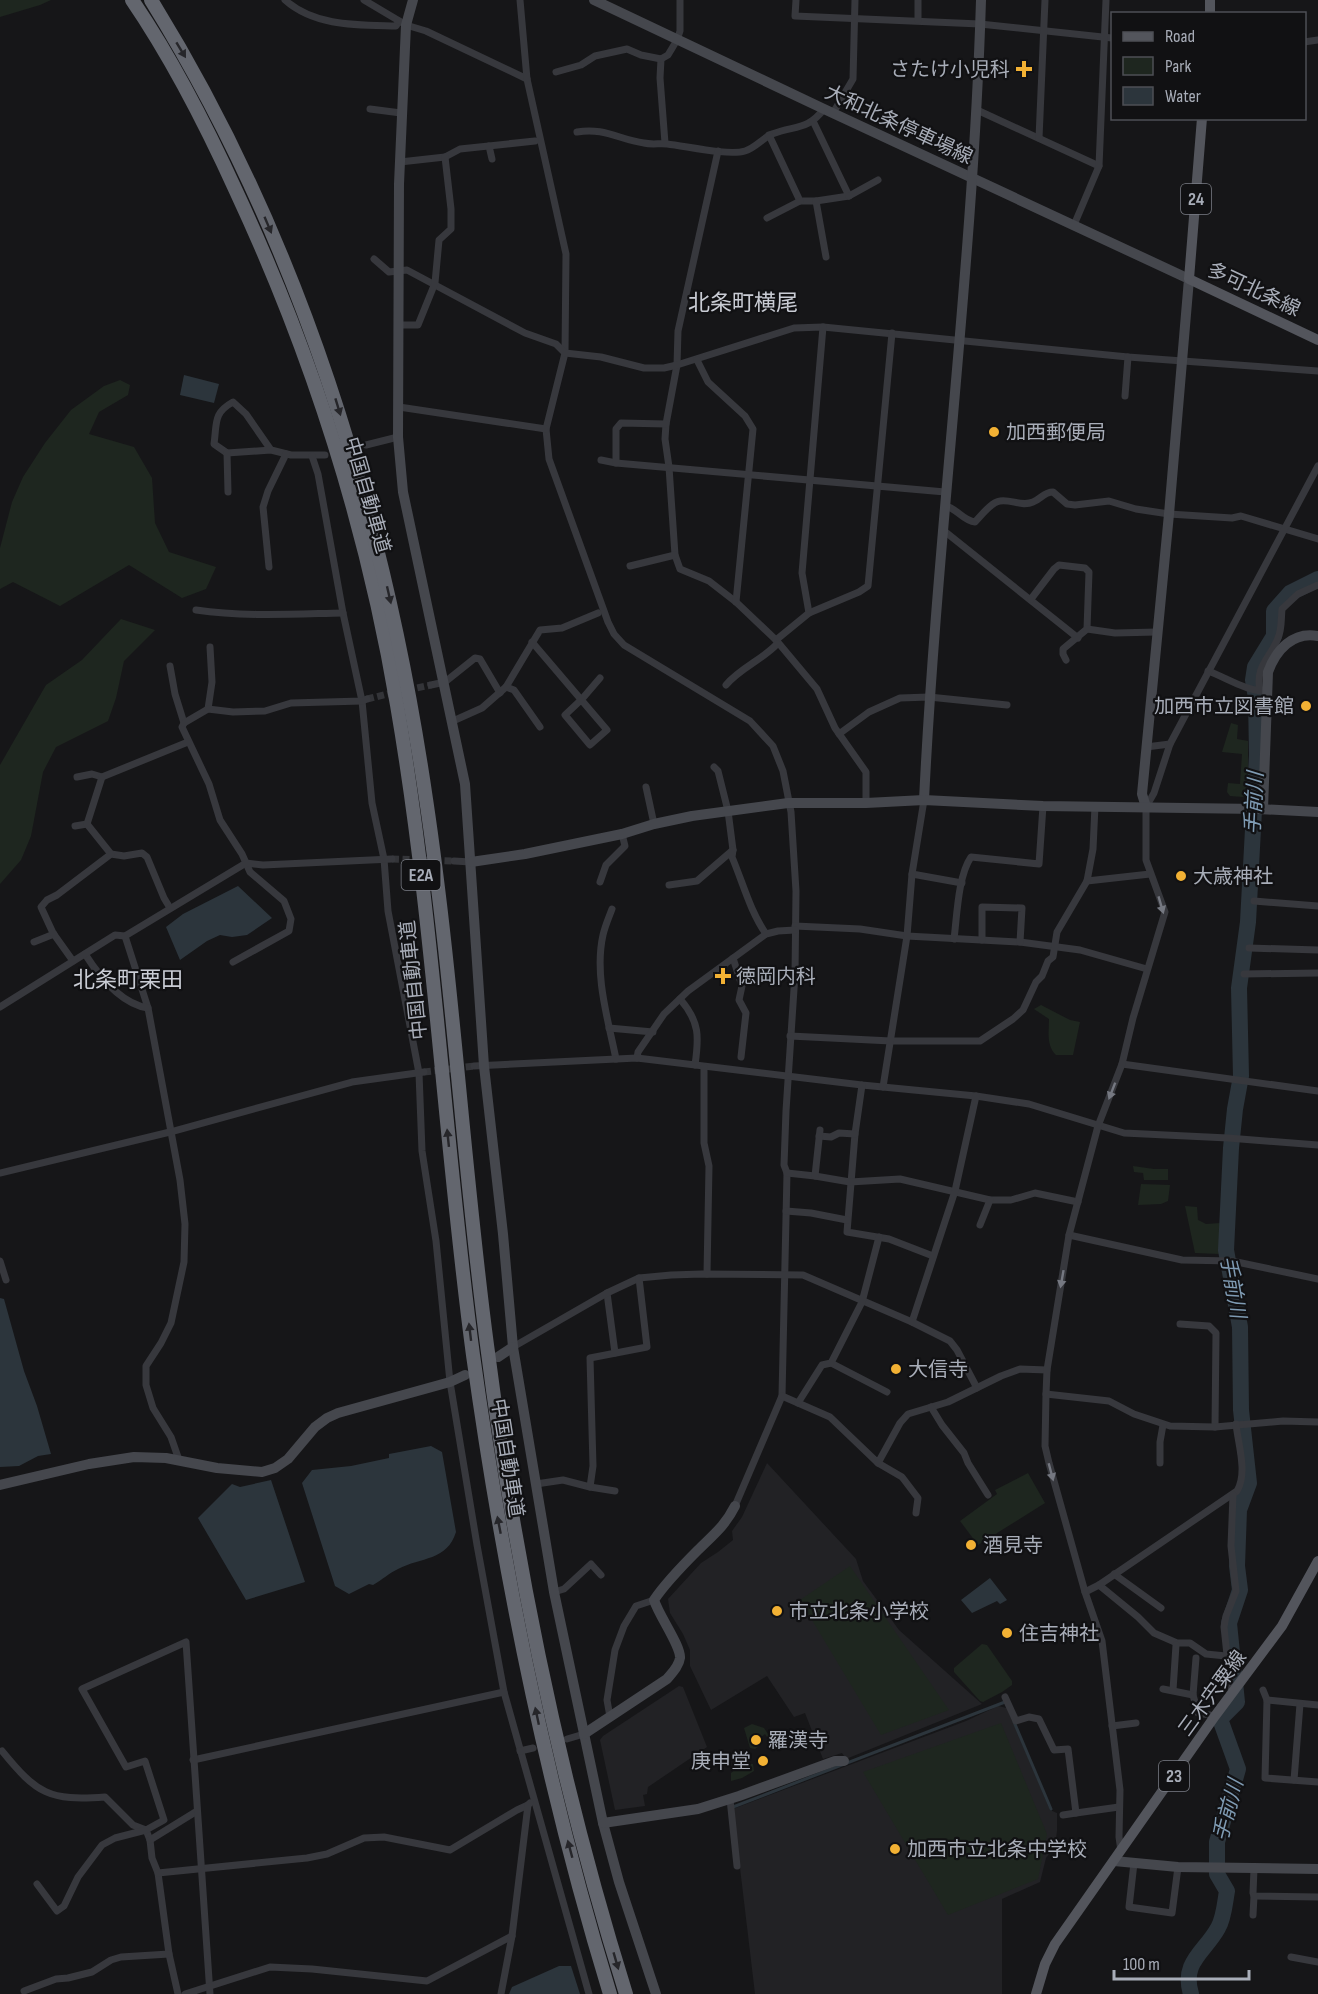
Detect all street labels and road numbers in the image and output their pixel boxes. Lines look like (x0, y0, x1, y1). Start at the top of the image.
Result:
street label: 大和北条停車場線 (821, 80, 976, 170)
road number: 24 (1181, 184, 1211, 214)
street label: 多可北条線 (1203, 258, 1304, 322)
street label: 中国自動車道 (339, 434, 395, 556)
road number: E2A (402, 860, 440, 890)
street label: 中国自動車道 (396, 919, 432, 1041)
street label: 中国自動車道 (486, 1397, 528, 1519)
street label: 三木宍粟線 (1174, 1646, 1252, 1741)
road number: 23 (1159, 1761, 1189, 1791)

